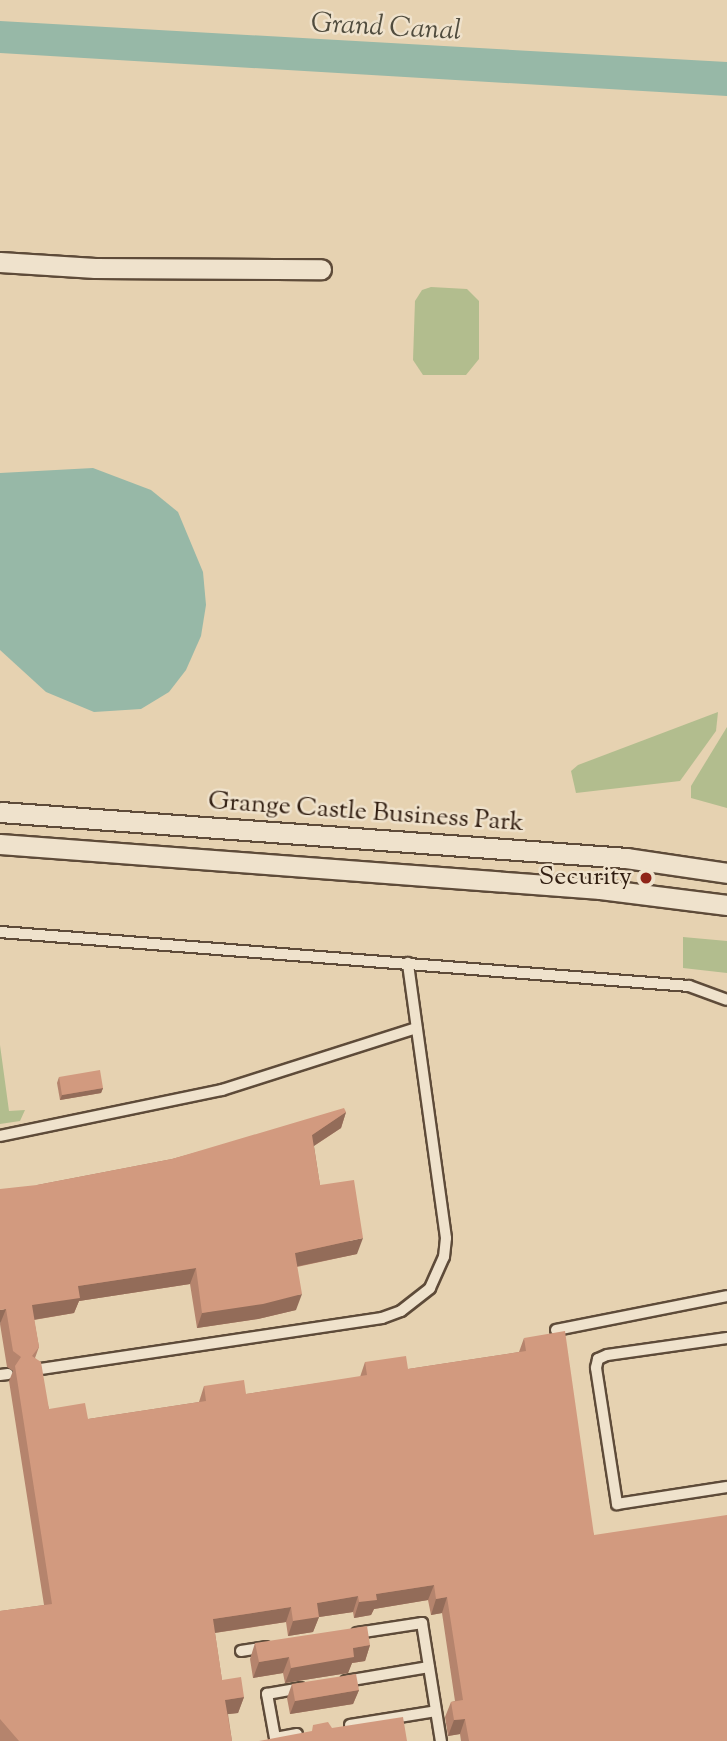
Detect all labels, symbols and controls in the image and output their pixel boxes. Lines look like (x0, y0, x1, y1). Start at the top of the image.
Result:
water label: Grand Canal (310, 7, 462, 49)
street label: Grange Castle Business Park (207, 786, 525, 840)
place label: Security (539, 862, 632, 894)
marker: Security (638, 870, 654, 886)

